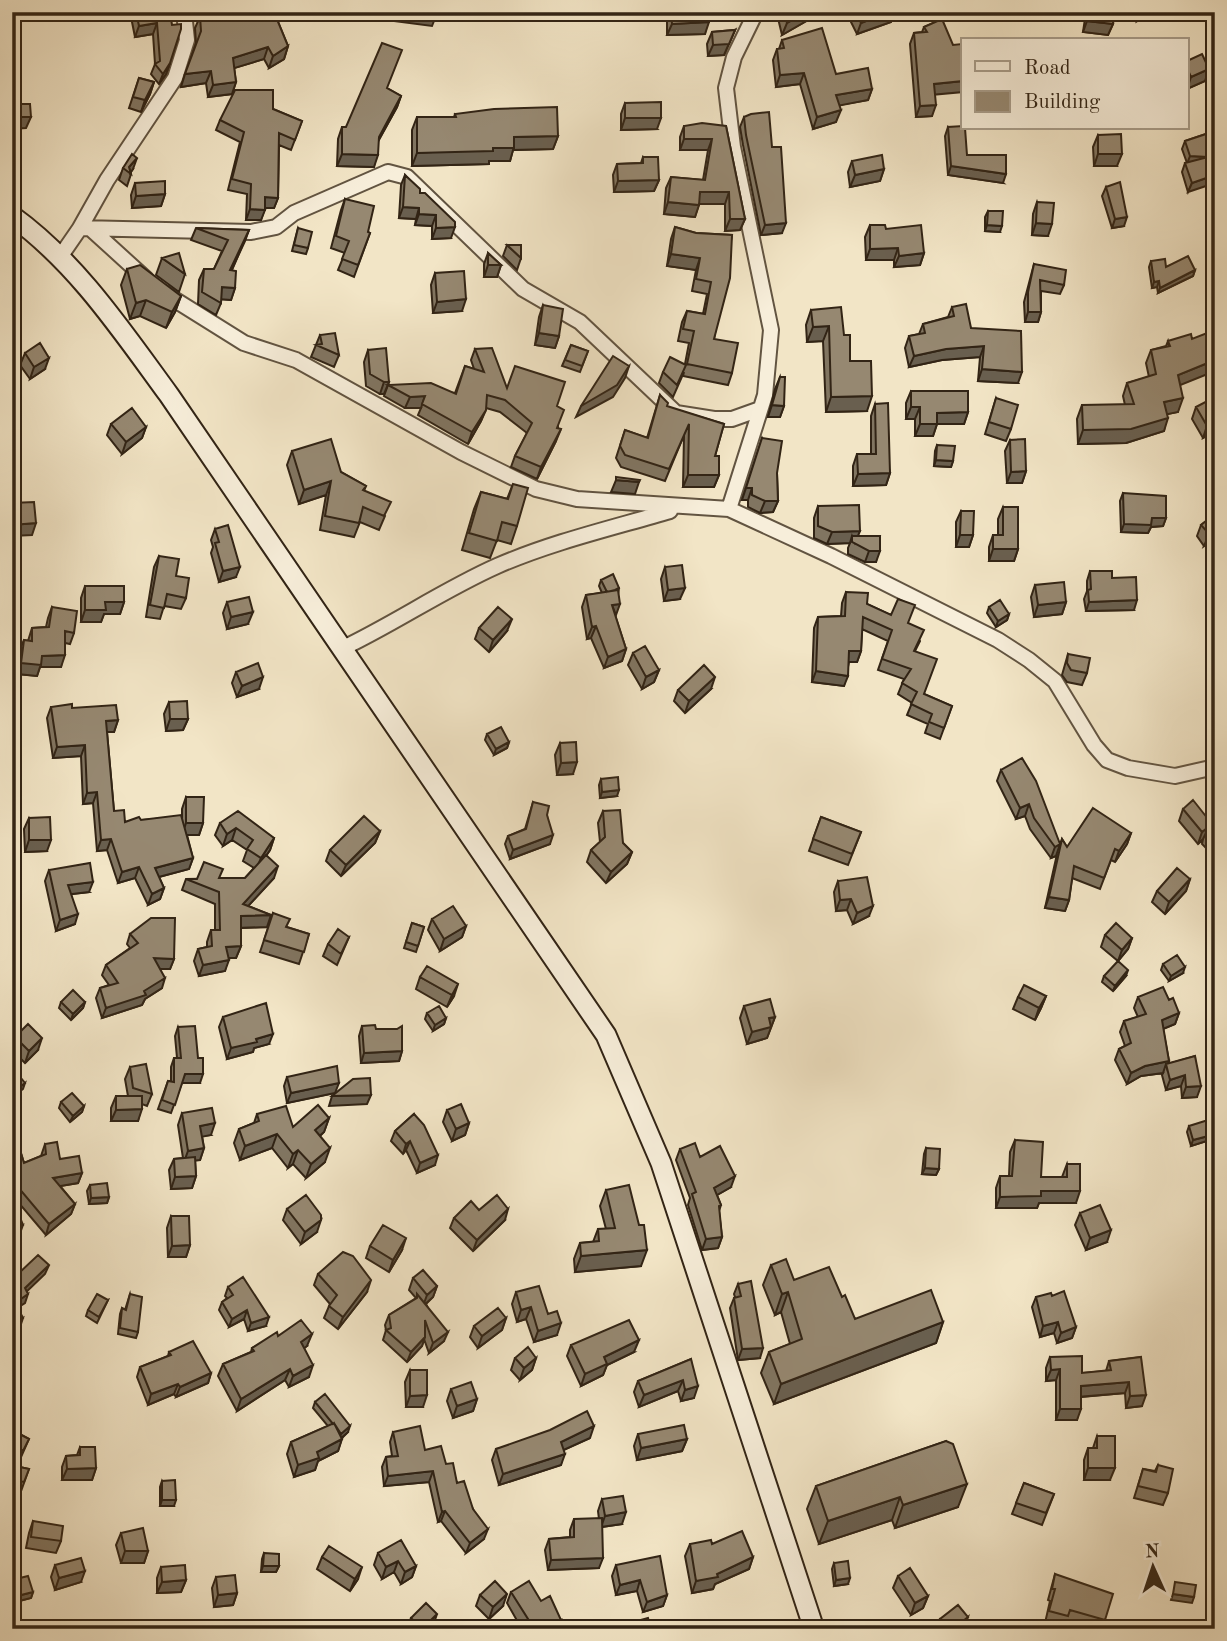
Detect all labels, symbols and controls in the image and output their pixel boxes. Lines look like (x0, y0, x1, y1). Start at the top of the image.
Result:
legend (961, 38, 1188, 130)
text: Road (1024, 58, 1071, 79)
text: Building (1024, 92, 1101, 113)
north arrow (1118, 1532, 1188, 1602)
text: N (1144, 1543, 1160, 1562)

